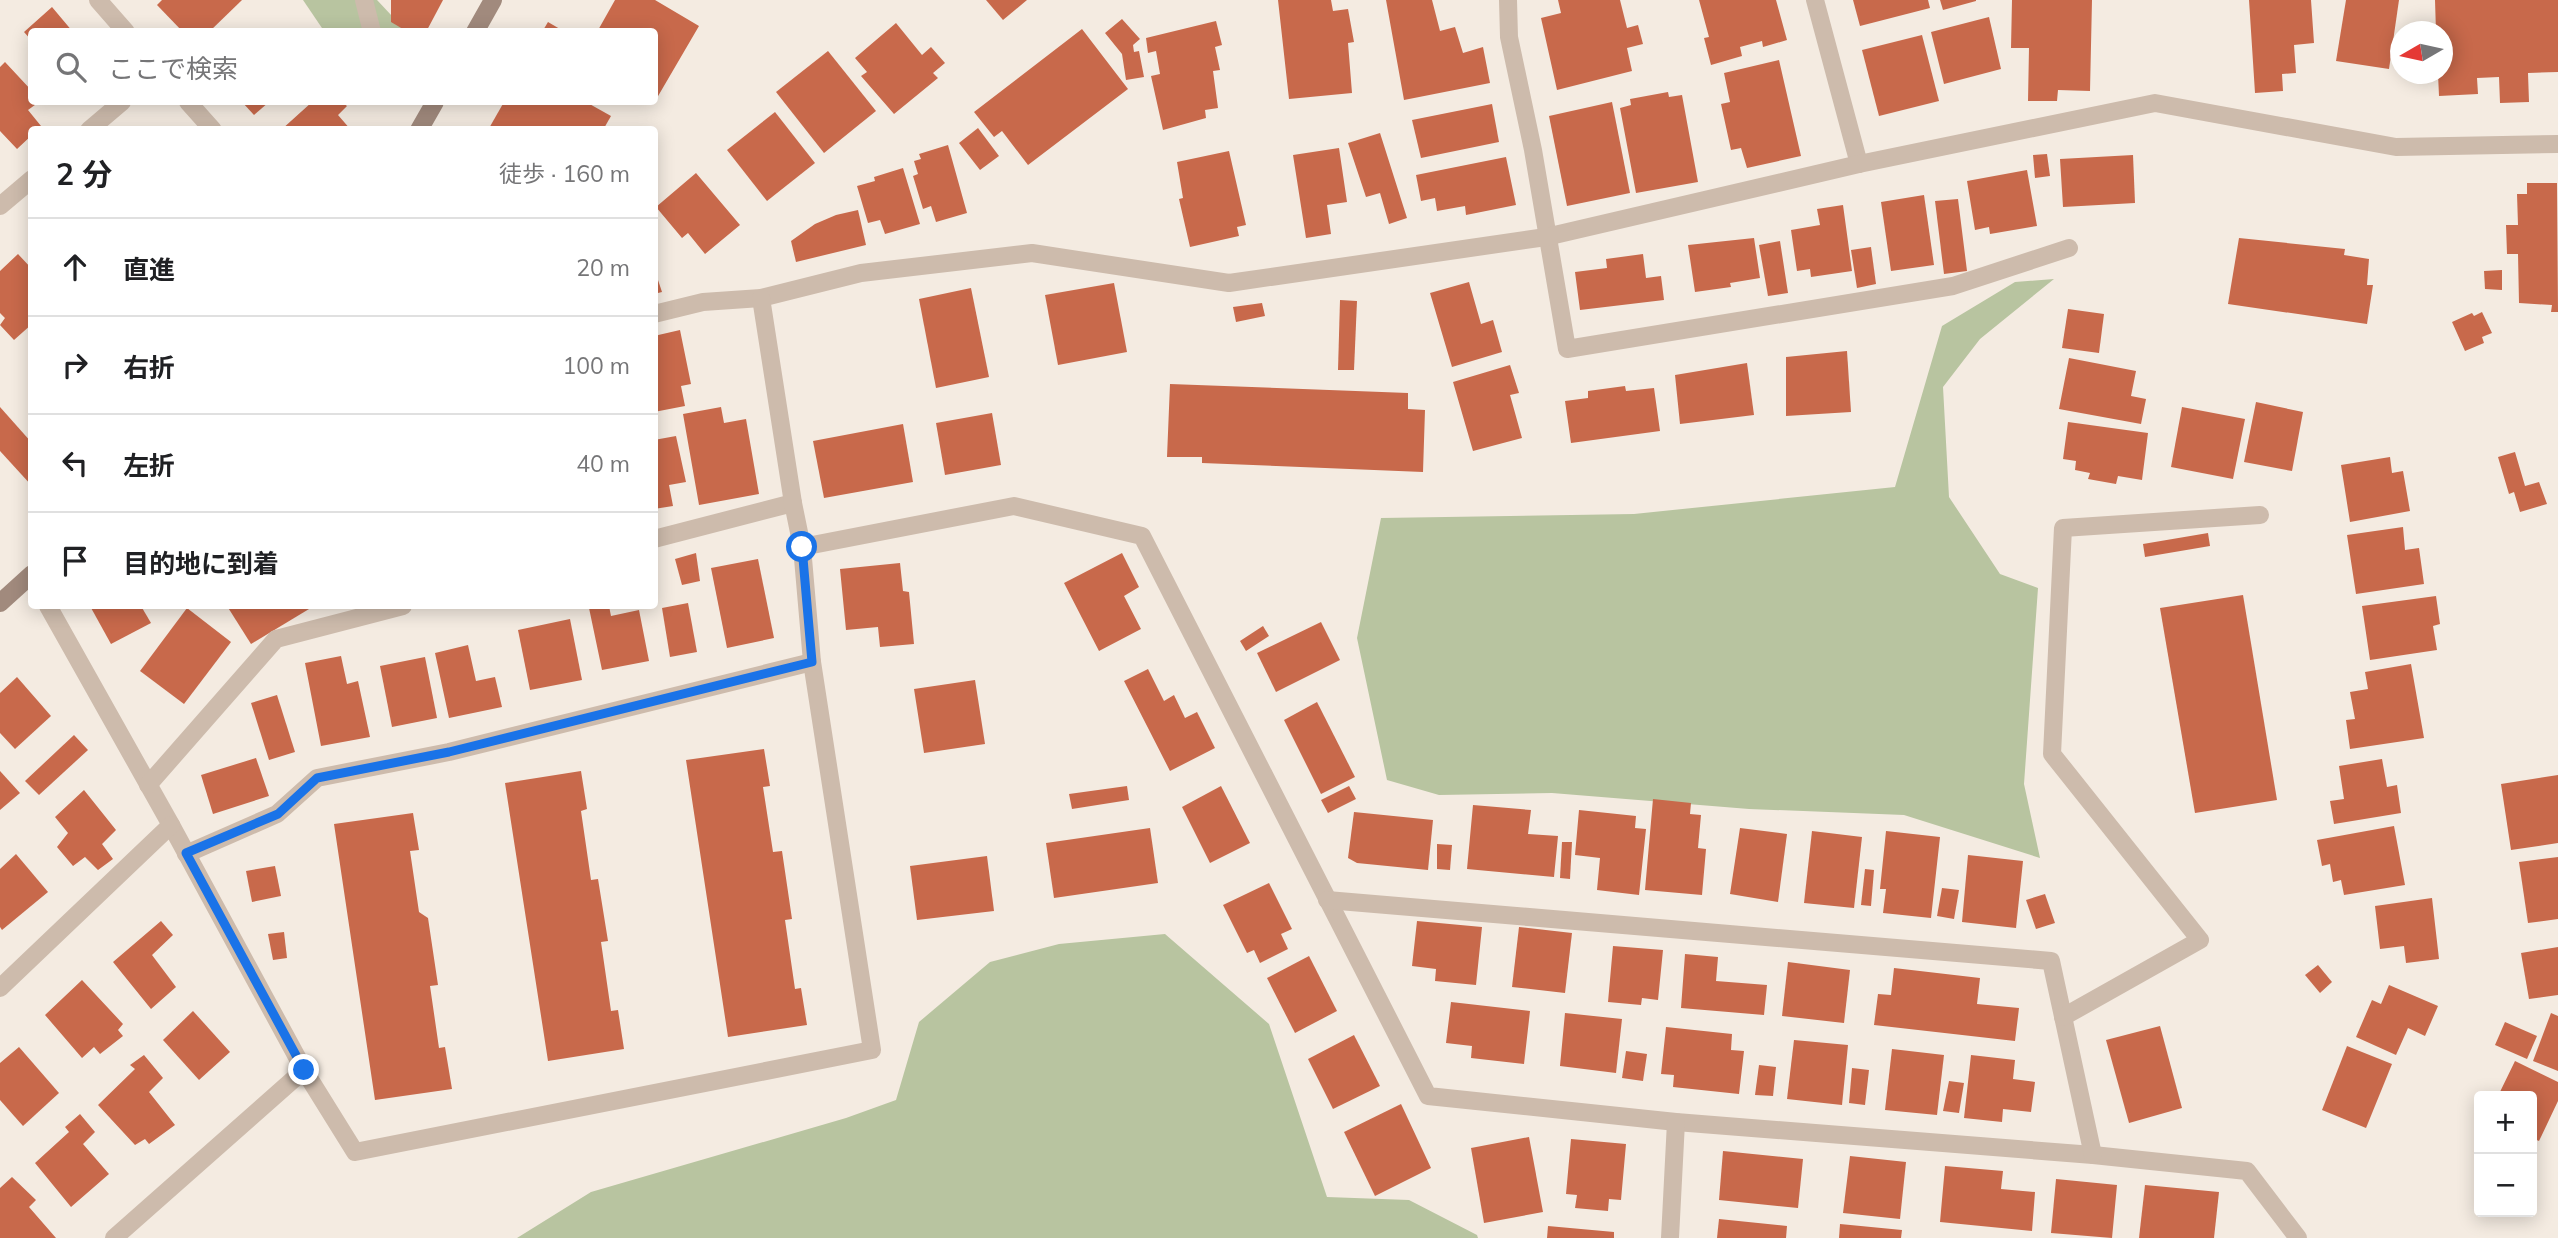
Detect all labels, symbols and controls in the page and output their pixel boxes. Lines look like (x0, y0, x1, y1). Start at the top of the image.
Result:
north arrow (2390, 21, 2453, 84)
search box (28, 28, 658, 105)
icon: search (52, 48, 90, 86)
text: ここで検索 (108, 52, 238, 85)
text: 2 分 (56, 155, 112, 193)
text: 徒歩 · 160 m (499, 159, 630, 188)
icon: ahead (56, 248, 94, 286)
text: 直進 (123, 253, 175, 286)
text: 20 m (576, 253, 630, 282)
icon: right (56, 346, 94, 384)
text: 右折 (123, 351, 175, 384)
text: 100 m (562, 351, 630, 380)
icon: left (56, 444, 94, 482)
text: 左折 (123, 449, 175, 482)
text: 40 m (576, 449, 630, 478)
route start (786, 531, 817, 562)
icon: arrive (56, 542, 94, 580)
text: 目的地に到着 (123, 547, 279, 580)
route end (288, 1054, 319, 1085)
map controls (2474, 1091, 2537, 1217)
button: + (2474, 1091, 2537, 1154)
button: − (2474, 1154, 2537, 1217)

